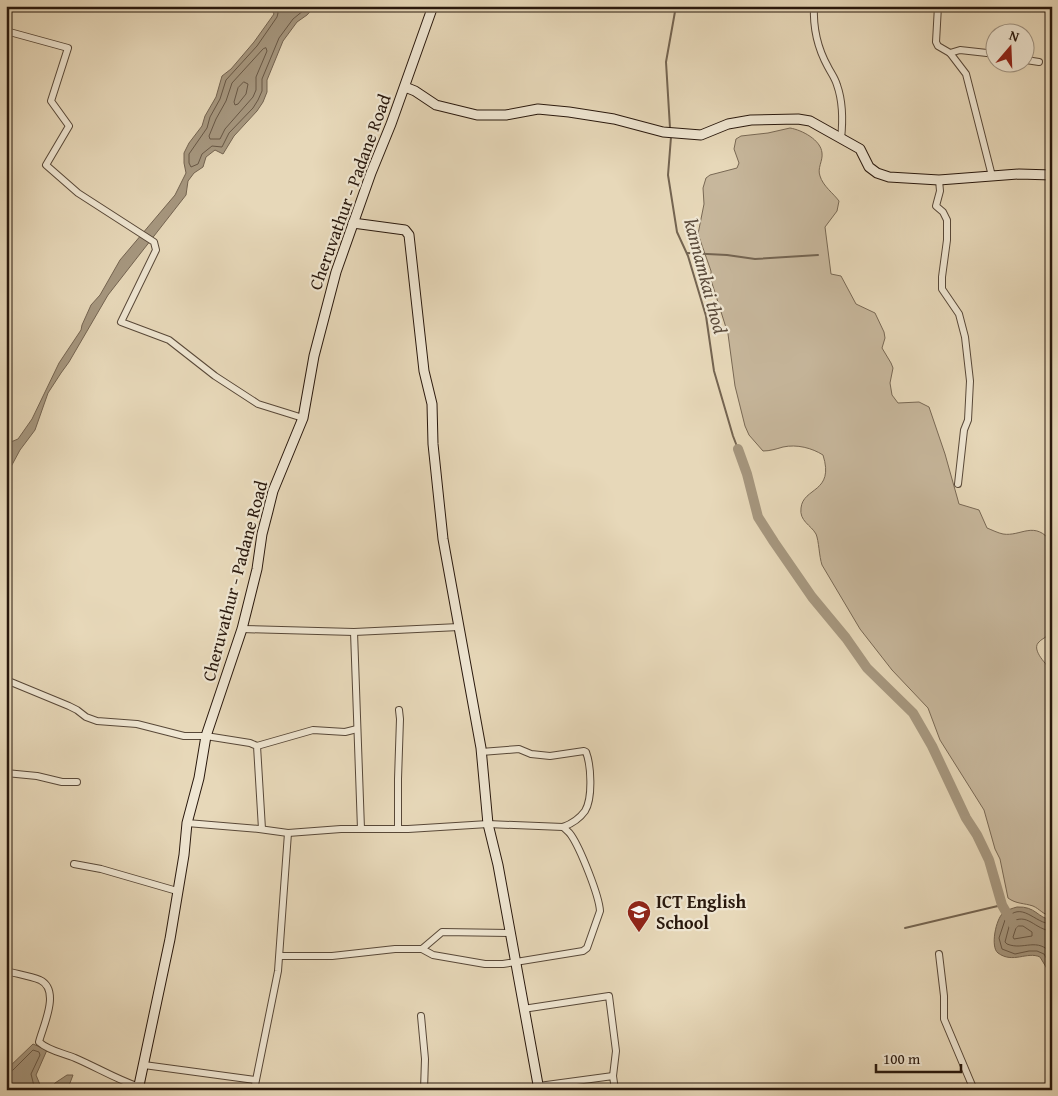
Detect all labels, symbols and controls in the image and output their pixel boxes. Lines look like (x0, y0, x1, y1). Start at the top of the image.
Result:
north arrow (986, 22, 1036, 72)
text: N (1007, 25, 1023, 47)
street label: Cheruvathur - Padane Road (301, 90, 398, 294)
water label: kannamkai thod (677, 215, 735, 337)
street label: Cheruvathur - Padane Road (195, 477, 274, 684)
place label: ICT English School (656, 888, 746, 936)
school or university icon: ICT English School (626, 899, 652, 933)
scale bar (876, 1041, 960, 1073)
text: 100 m (883, 1048, 921, 1069)

